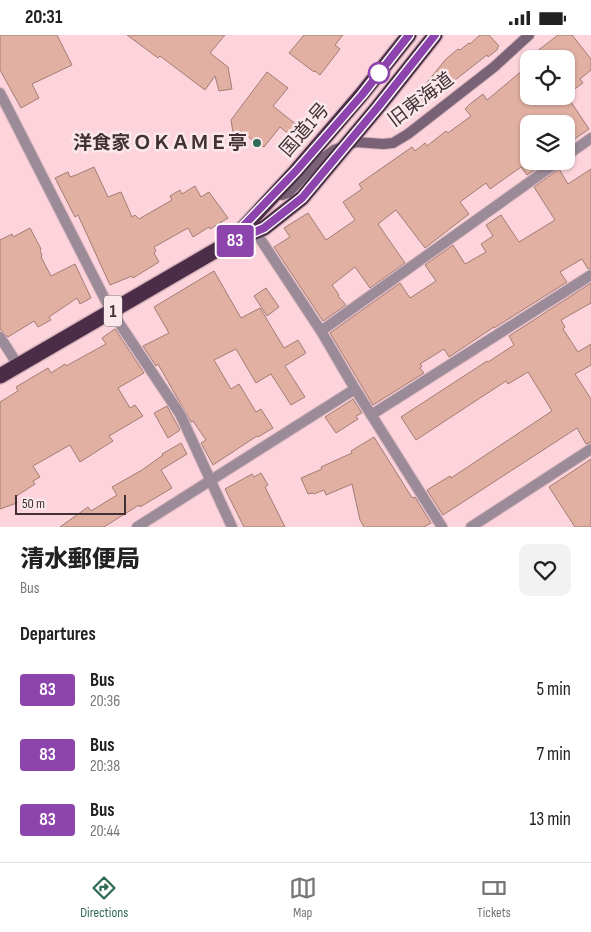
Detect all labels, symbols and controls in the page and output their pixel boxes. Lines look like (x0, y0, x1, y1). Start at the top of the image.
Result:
text: 20:31 (25, 6, 62, 29)
map controls (520, 50, 575, 170)
button: locate (520, 50, 575, 105)
unlabelled marker (368, 62, 390, 84)
street label: 旧東海道 (384, 68, 458, 132)
street label: 国道1号 (275, 98, 335, 162)
button: layers (520, 115, 575, 170)
place label: 洋食家 ＯＫＡＭＥ亭 (73, 132, 247, 155)
marker: 洋食家 ＯＫＡＭＥ亭 (251, 137, 263, 149)
line badge: 83 (212, 225, 258, 257)
text: 83 (227, 230, 243, 251)
road number: 1 (104, 295, 122, 327)
scale bar (15, 492, 126, 515)
text: 50 m (22, 495, 45, 512)
button: heart (519, 544, 571, 596)
text: 清水郵便局 (20, 545, 140, 574)
text: Bus (20, 579, 40, 598)
text: Departures (20, 623, 96, 646)
text: Bus (90, 669, 115, 692)
text: 5 min (536, 678, 571, 701)
text: 83 (39, 679, 56, 700)
text: 20:36 (90, 692, 120, 711)
text: Bus (90, 734, 115, 757)
text: 7 min (537, 743, 571, 766)
text: 83 (39, 744, 56, 765)
text: 20:38 (90, 757, 120, 776)
text: Bus (90, 799, 115, 822)
text: 13 min (530, 808, 571, 831)
text: 83 (39, 809, 56, 830)
text: 20:44 (90, 822, 120, 841)
tab: Directions (80, 874, 128, 921)
tab: Map (289, 874, 317, 921)
tab: Tickets (477, 874, 511, 921)

